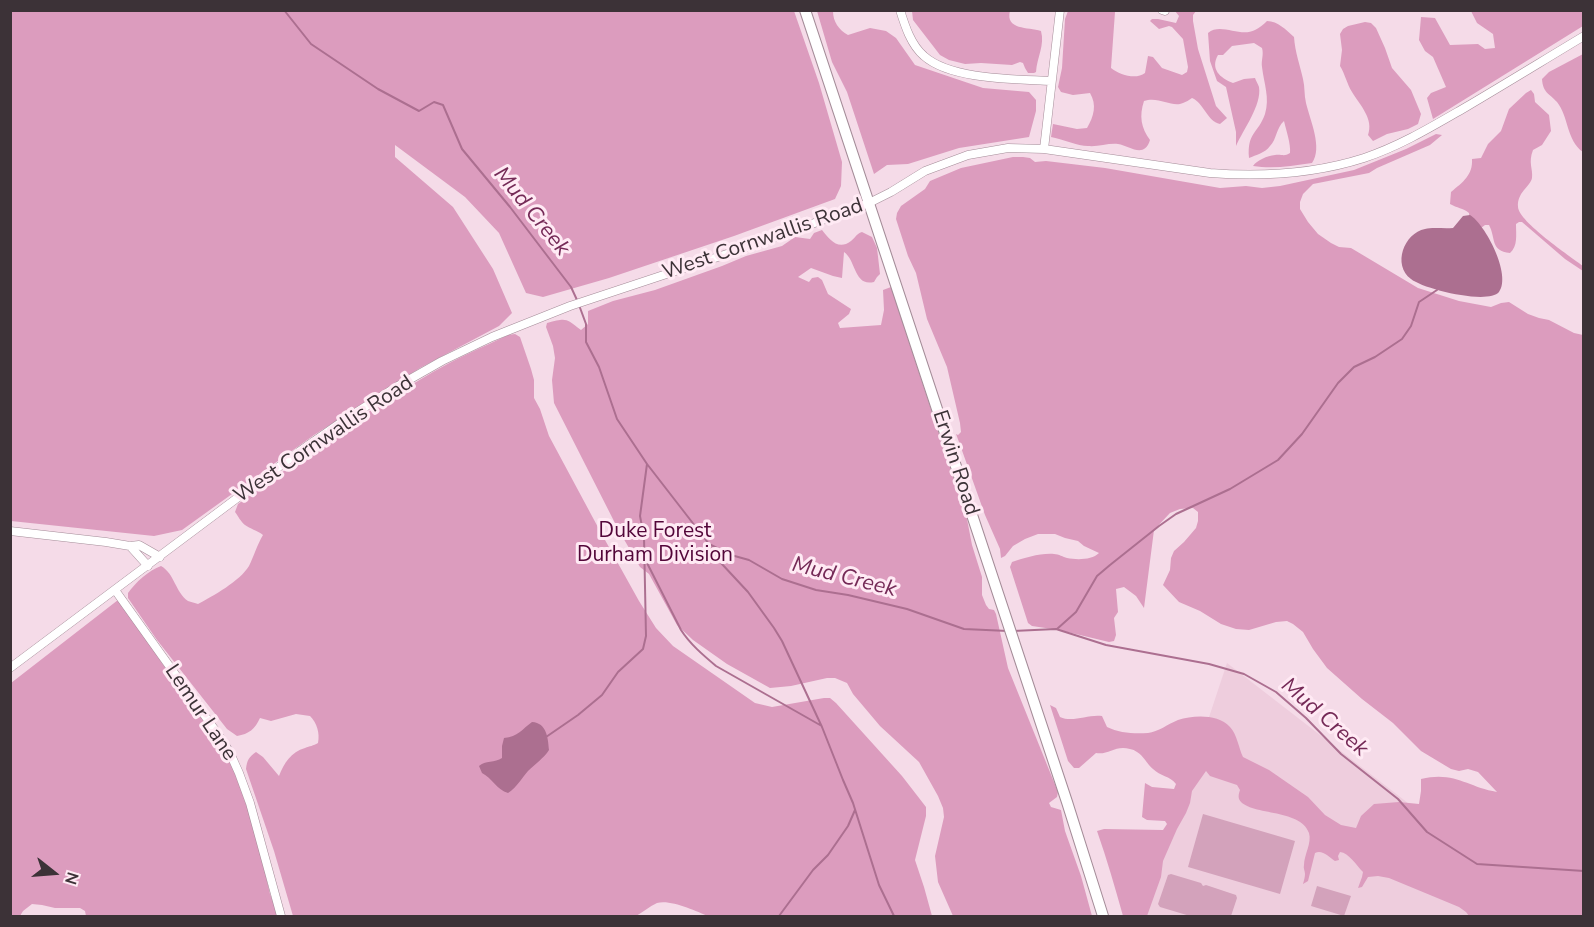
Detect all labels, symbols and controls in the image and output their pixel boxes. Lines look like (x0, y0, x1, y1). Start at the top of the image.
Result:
water label: Mud Creek (487, 162, 575, 262)
street label: West Cornwallis Road (659, 194, 867, 286)
street label: West Cornwallis Road (230, 371, 418, 509)
street label: Erwin Road (926, 407, 984, 519)
park label: Duke Forest Durham Division (577, 519, 733, 569)
water label: Mud Creek (789, 552, 899, 604)
street label: Lemur Lane (159, 660, 241, 766)
water label: Mud Creek (1275, 673, 1373, 763)
north arrow (24, 843, 84, 903)
text: N (59, 869, 83, 887)

